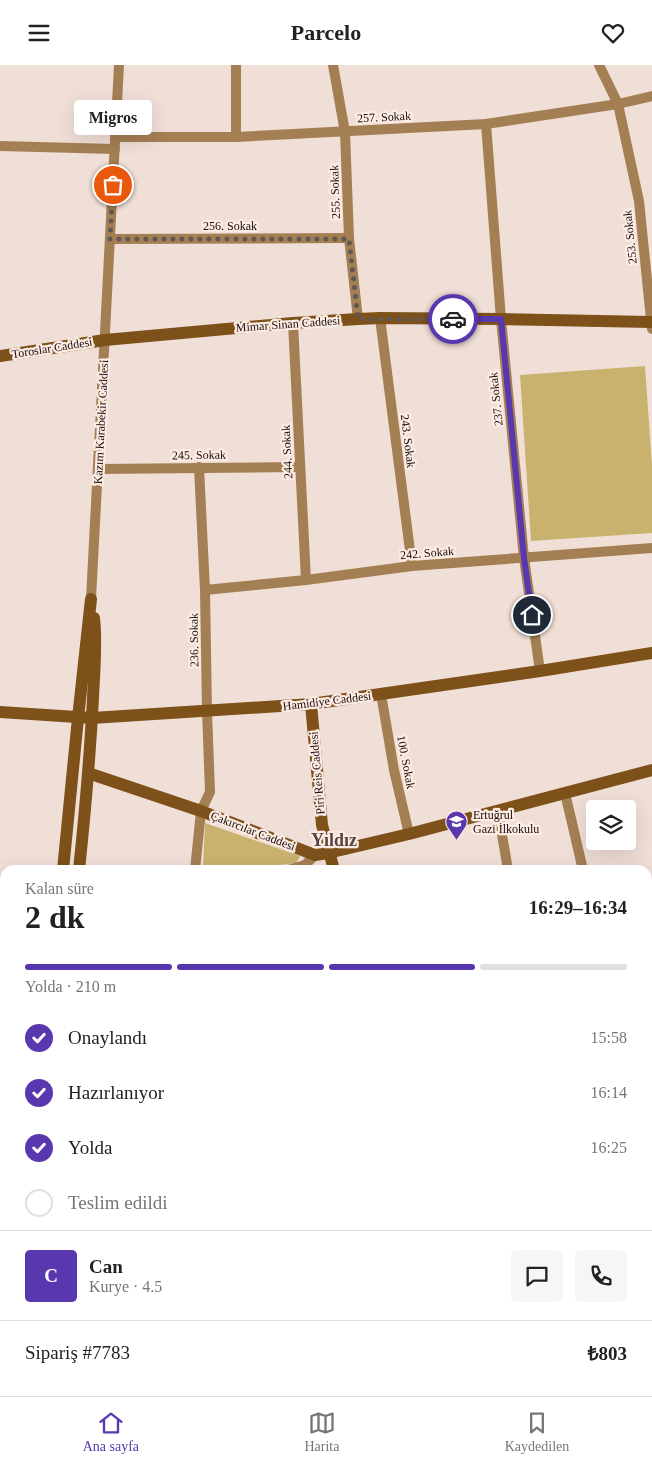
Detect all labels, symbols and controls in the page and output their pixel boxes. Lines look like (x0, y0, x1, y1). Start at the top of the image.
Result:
icon: menu (25, 19, 53, 47)
icon: heart (599, 19, 627, 47)
text: Parcelo (291, 20, 361, 45)
callout: Migros (74, 100, 152, 135)
text: Migros (89, 109, 137, 126)
street label: 257. Sokak (357, 109, 411, 125)
pin (92, 164, 134, 206)
street label: 255. Sokak (327, 165, 343, 219)
icon: bag (99, 171, 127, 199)
street label: 253. Sokak (620, 209, 640, 265)
street label: 256. Sokak (203, 219, 257, 233)
courier (428, 294, 478, 344)
icon: car (439, 305, 467, 333)
street label: Mimar Sinan Caddesi (235, 313, 341, 335)
street label: Toroslar Caddesi (11, 335, 94, 361)
street label: Kazım Karabekir Caddesi (91, 359, 111, 485)
street label: 237. Sokak (486, 371, 506, 427)
street label: 243. Sokak (398, 413, 418, 469)
street label: 244. Sokak (279, 425, 295, 479)
street label: 245. Sokak (172, 448, 226, 462)
street label: 242. Sokak (399, 544, 455, 562)
pin (511, 594, 553, 636)
icon: home (518, 601, 546, 629)
street label: 236. Sokak (187, 613, 201, 667)
street label: Hamidiye Caddesi (282, 689, 373, 713)
street label: Piri Reis Caddesi (306, 730, 328, 815)
street label: 100. Sokak (394, 734, 418, 790)
map controls (586, 800, 636, 850)
button: layers (586, 800, 636, 850)
street label: Çakırcılar Caddesi (209, 808, 298, 854)
place label: Ertuğrul Gazi İlkokulu (473, 808, 539, 836)
school or university icon: Ertuğrul Gazi İlkokulu (445, 810, 469, 841)
district label: Yıldız (311, 830, 357, 850)
text: Kalan süre (25, 880, 94, 897)
text: 16:29–16:34 (529, 897, 627, 918)
text: 2 dk (25, 899, 85, 935)
text: Yolda · 210 m (25, 978, 116, 995)
icon: check (25, 1024, 53, 1052)
text: Onaylandı (68, 1027, 147, 1048)
text: 15:58 (591, 1029, 627, 1046)
icon: check (25, 1079, 53, 1107)
text: Hazırlanıyor (68, 1082, 164, 1103)
text: 16:14 (591, 1084, 627, 1101)
icon: check (25, 1134, 53, 1162)
text: Yolda (68, 1137, 113, 1158)
text: 16:25 (591, 1139, 627, 1156)
text: Teslim edildi (68, 1192, 167, 1213)
button: chat (511, 1250, 563, 1302)
button: phone (575, 1250, 627, 1302)
text: Can (89, 1256, 123, 1277)
text: C (44, 1265, 58, 1286)
text: Kurye · 4.5 (89, 1278, 162, 1295)
text: Sipariş #7783 (25, 1342, 130, 1363)
text: ₺803 (588, 1343, 627, 1364)
tab: Ana sayfa (83, 1409, 139, 1455)
tab: Harita (304, 1409, 339, 1455)
tab: Kaydedilen (505, 1409, 569, 1455)

